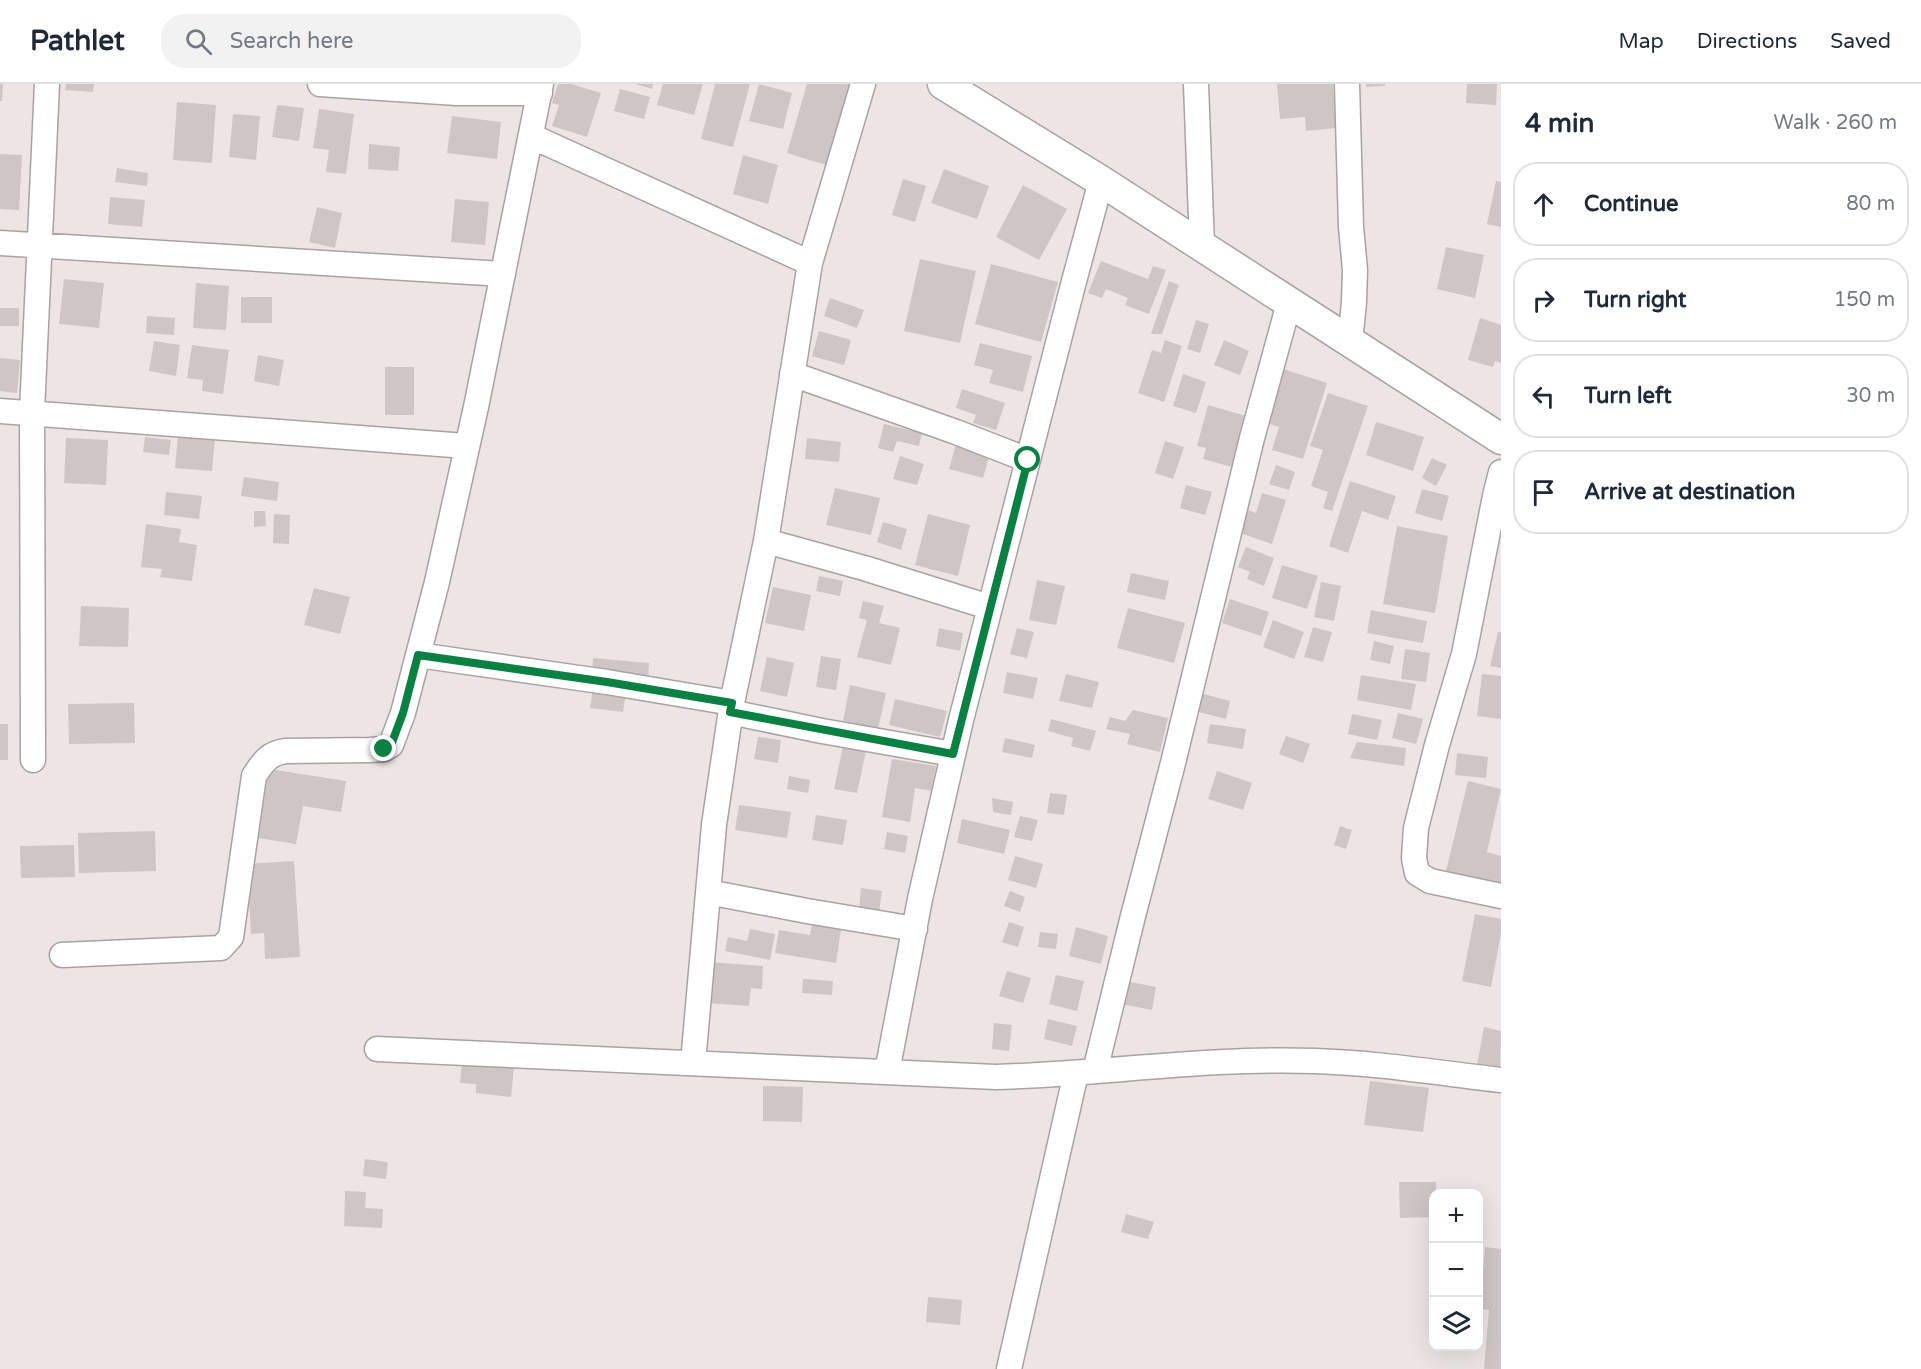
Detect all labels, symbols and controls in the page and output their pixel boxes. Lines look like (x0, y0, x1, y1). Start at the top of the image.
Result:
search box (161, 14, 581, 68)
text: Pathlet (30, 24, 125, 58)
icon: search (182, 25, 215, 58)
text: Search here (230, 28, 353, 54)
text: Map (1618, 29, 1664, 54)
text: Directions (1697, 29, 1797, 54)
text: Saved (1830, 29, 1891, 54)
text: 4 min (1525, 108, 1594, 139)
text: Walk · 260 m (1774, 111, 1897, 135)
icon: ahead (1527, 188, 1560, 221)
text: Continue (1584, 191, 1679, 217)
text: 80 m (1846, 192, 1895, 216)
icon: right (1527, 284, 1560, 317)
text: Turn right (1584, 287, 1686, 313)
text: 150 m (1834, 288, 1895, 312)
icon: left (1527, 380, 1560, 413)
text: Turn left (1584, 383, 1672, 409)
text: 30 m (1846, 384, 1895, 408)
route start (1014, 446, 1040, 472)
icon: arrive (1527, 476, 1560, 509)
text: Arrive at destination (1584, 479, 1795, 505)
route end (370, 735, 396, 761)
map controls (1429, 1189, 1483, 1351)
button: + (1429, 1189, 1483, 1243)
button: − (1429, 1243, 1483, 1297)
button: layers (1429, 1297, 1483, 1351)

